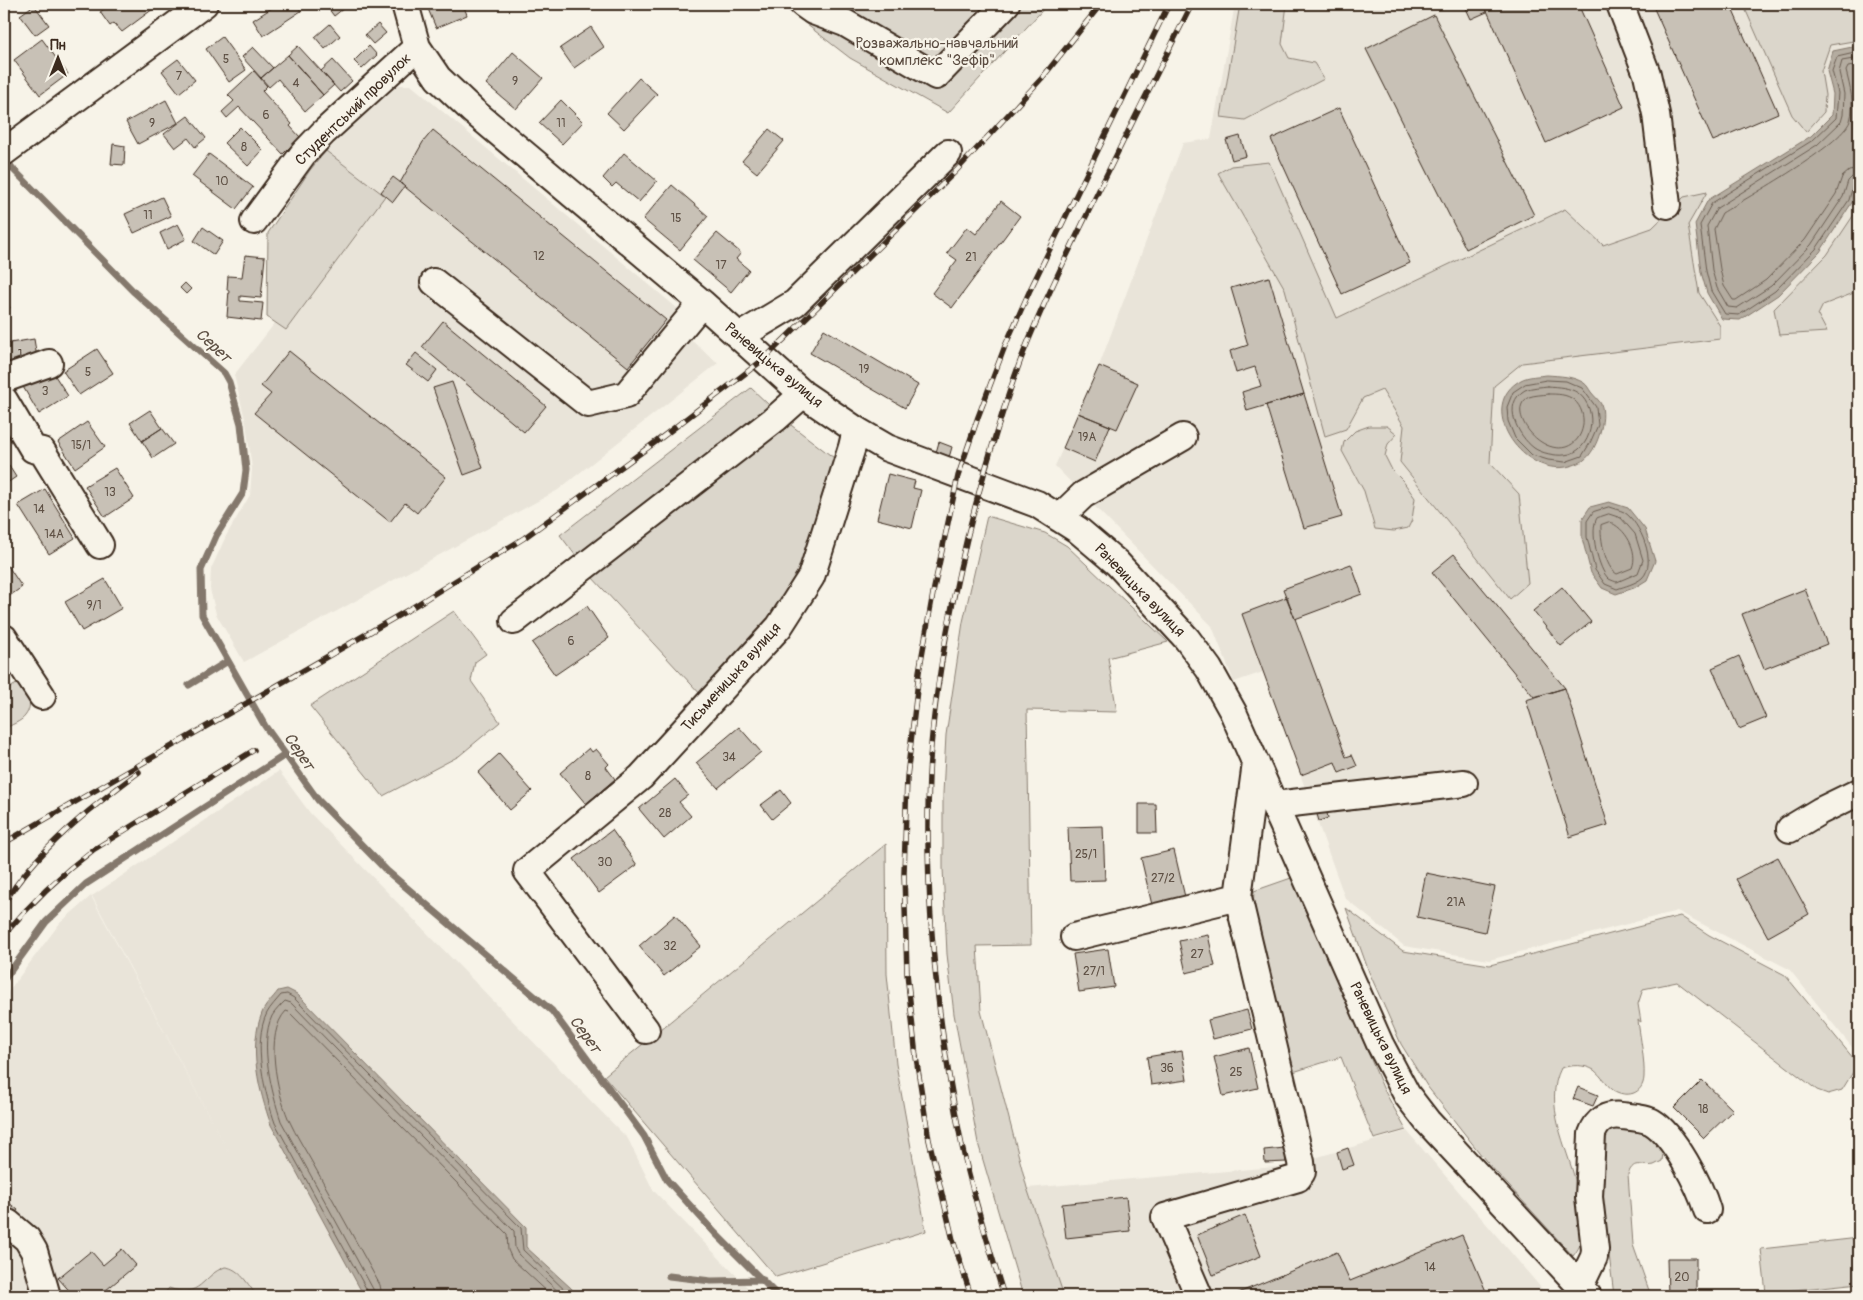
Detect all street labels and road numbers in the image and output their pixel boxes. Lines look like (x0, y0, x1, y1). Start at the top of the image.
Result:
street label: Студентський провулок (291, 49, 416, 170)
street label: Раневицька вулиця (721, 319, 827, 412)
street label: Раневицька вулиця (1090, 540, 1189, 641)
street label: Тисьменицька вулиця (677, 619, 785, 736)
street label: Раневицька вулиця (1345, 979, 1416, 1097)

